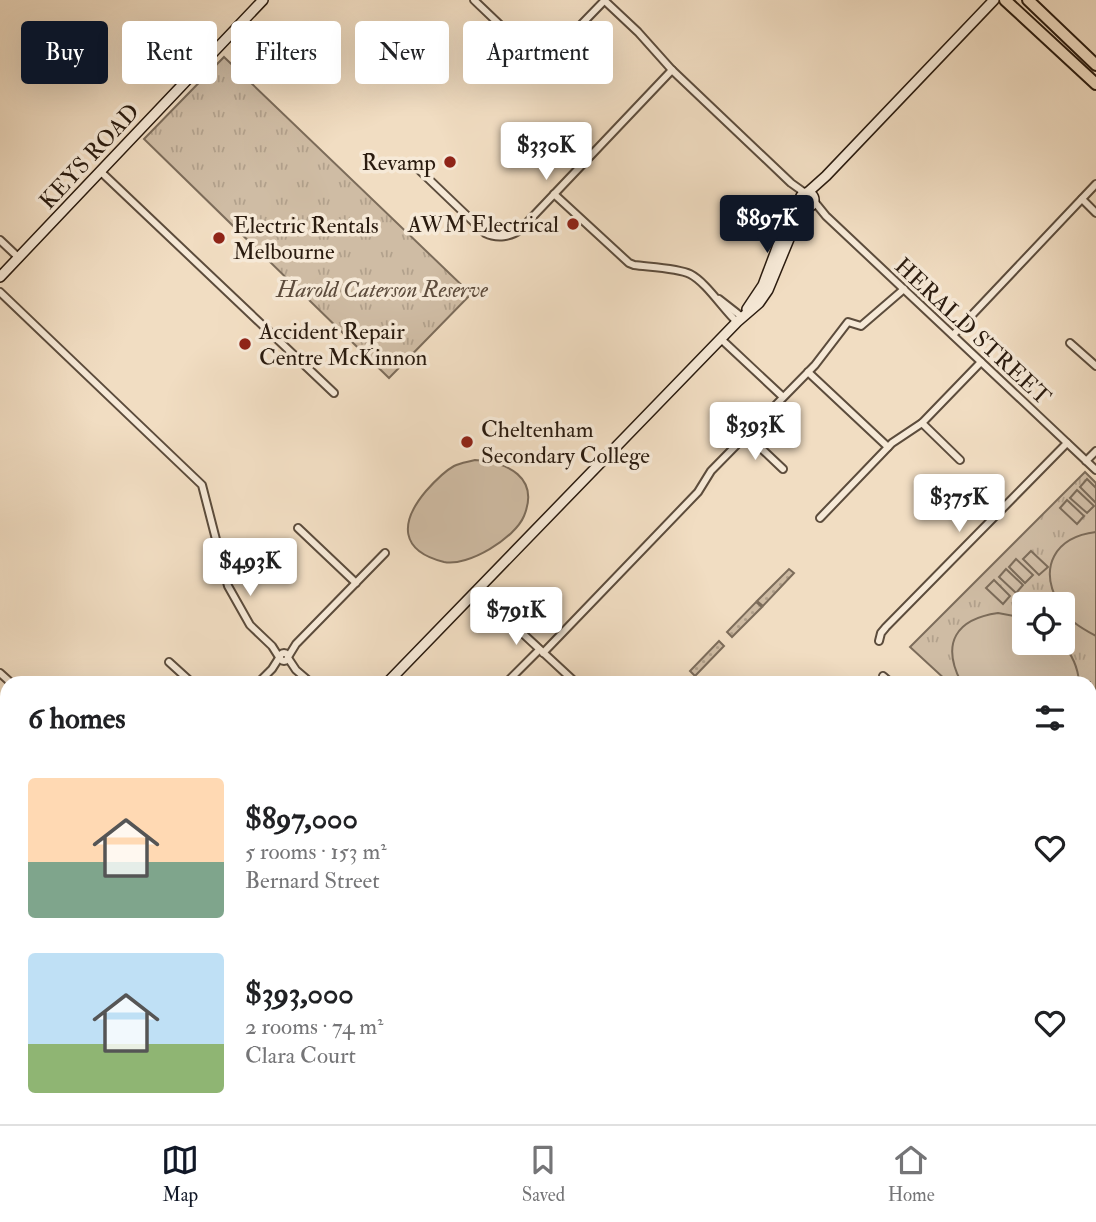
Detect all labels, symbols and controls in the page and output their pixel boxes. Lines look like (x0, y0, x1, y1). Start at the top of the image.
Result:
chip: Buy (21, 21, 108, 84)
chip: Rent (122, 21, 217, 84)
chip: Filters (231, 21, 341, 84)
chip: New (355, 21, 449, 84)
chip: Apartment (463, 21, 613, 84)
street label: KEYS ROAD (33, 98, 146, 215)
pin: $330K (497, 122, 595, 182)
text: $330K (517, 130, 575, 159)
place label: Revamp (361, 148, 436, 178)
marker: Revamp (442, 154, 458, 170)
pin: $897K (718, 196, 816, 255)
text: $897K (736, 203, 798, 232)
place label: AWM Electrical (406, 210, 559, 239)
place label: Electric Rentals Melbourne (233, 211, 379, 266)
marker: AWM Electrical (565, 216, 581, 232)
marker: Electric Rentals Melbourne (211, 230, 227, 246)
street label: HERALD STREET (888, 251, 1057, 411)
park label: Harold Caterson Reserve (275, 275, 488, 304)
place label: Accident Repair Centre McKinnon (258, 317, 428, 372)
marker: Accident Repair Centre McKinnon (237, 336, 253, 352)
pin: $393K (706, 402, 804, 462)
text: $393K (726, 410, 784, 439)
place label: Cheltenham Secondary College (481, 415, 650, 470)
marker: Cheltenham Secondary College (459, 434, 475, 450)
pin: $375K (910, 475, 1008, 534)
text: $375K (930, 482, 988, 511)
pin: $493K (201, 538, 299, 598)
text: $493K (219, 546, 281, 575)
pin: $791K (467, 588, 565, 647)
map controls (1012, 592, 1075, 655)
button: locate (1012, 592, 1075, 655)
text: $791K (486, 595, 546, 624)
icon: filters (1031, 699, 1069, 737)
text: 6 homes (28, 700, 126, 737)
text: $897,000 (245, 800, 358, 837)
icon: home (84, 806, 168, 890)
icon: heart (1031, 829, 1069, 867)
text: 5 rooms · 153 m² (245, 837, 387, 866)
text: Bernard Street (245, 866, 380, 895)
text: $393,000 (245, 975, 354, 1012)
icon: home (84, 981, 168, 1065)
icon: heart (1031, 1004, 1069, 1042)
text: 2 rooms · 74 m² (245, 1012, 384, 1041)
text: Clara Court (245, 1041, 356, 1070)
tab: Map (161, 1141, 199, 1207)
tab: Saved (522, 1141, 565, 1207)
tab: Home (888, 1141, 935, 1207)

